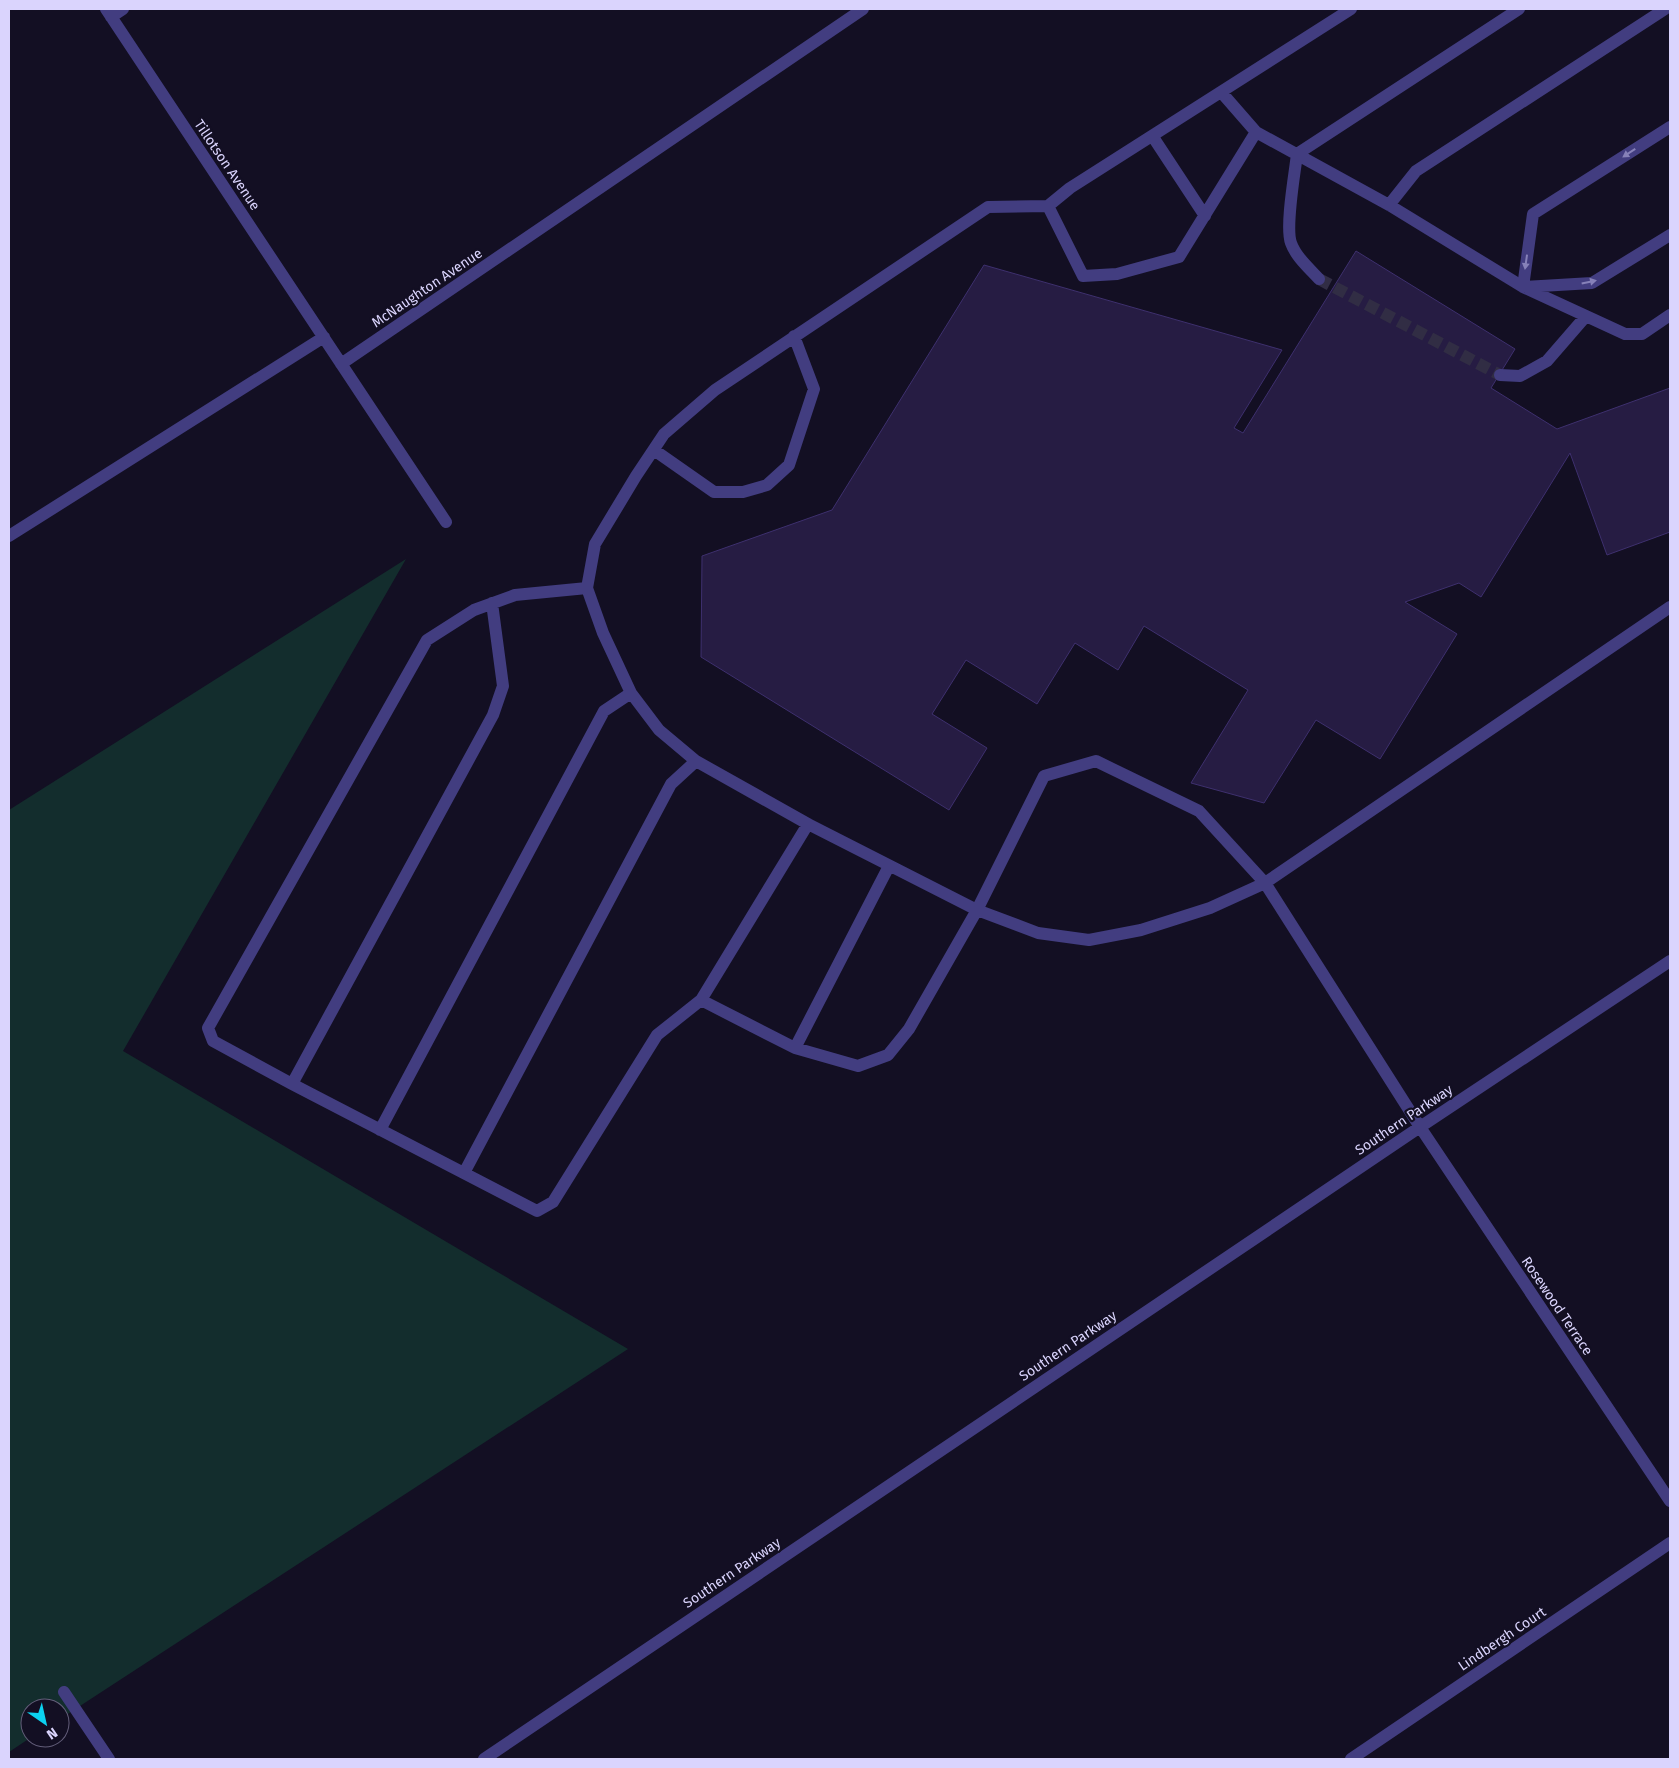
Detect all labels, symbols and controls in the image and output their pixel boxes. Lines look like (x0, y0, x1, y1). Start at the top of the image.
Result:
street label: Tillotson Avenue (190, 116, 264, 214)
one-way arrow (1623, 148, 1636, 157)
street label: McNaughton Avenue (368, 245, 486, 331)
one-way arrow (1522, 254, 1530, 270)
one-way arrow (1581, 277, 1597, 285)
street label: Southern Parkway (1352, 1081, 1456, 1159)
street label: Rosewood Terrace (1518, 1254, 1596, 1358)
street label: Southern Parkway (1016, 1307, 1120, 1385)
street label: Southern Parkway (680, 1534, 784, 1612)
street label: Lindbergh Court (1455, 1603, 1550, 1675)
north arrow (20, 1698, 70, 1748)
text: N (43, 1724, 61, 1743)

